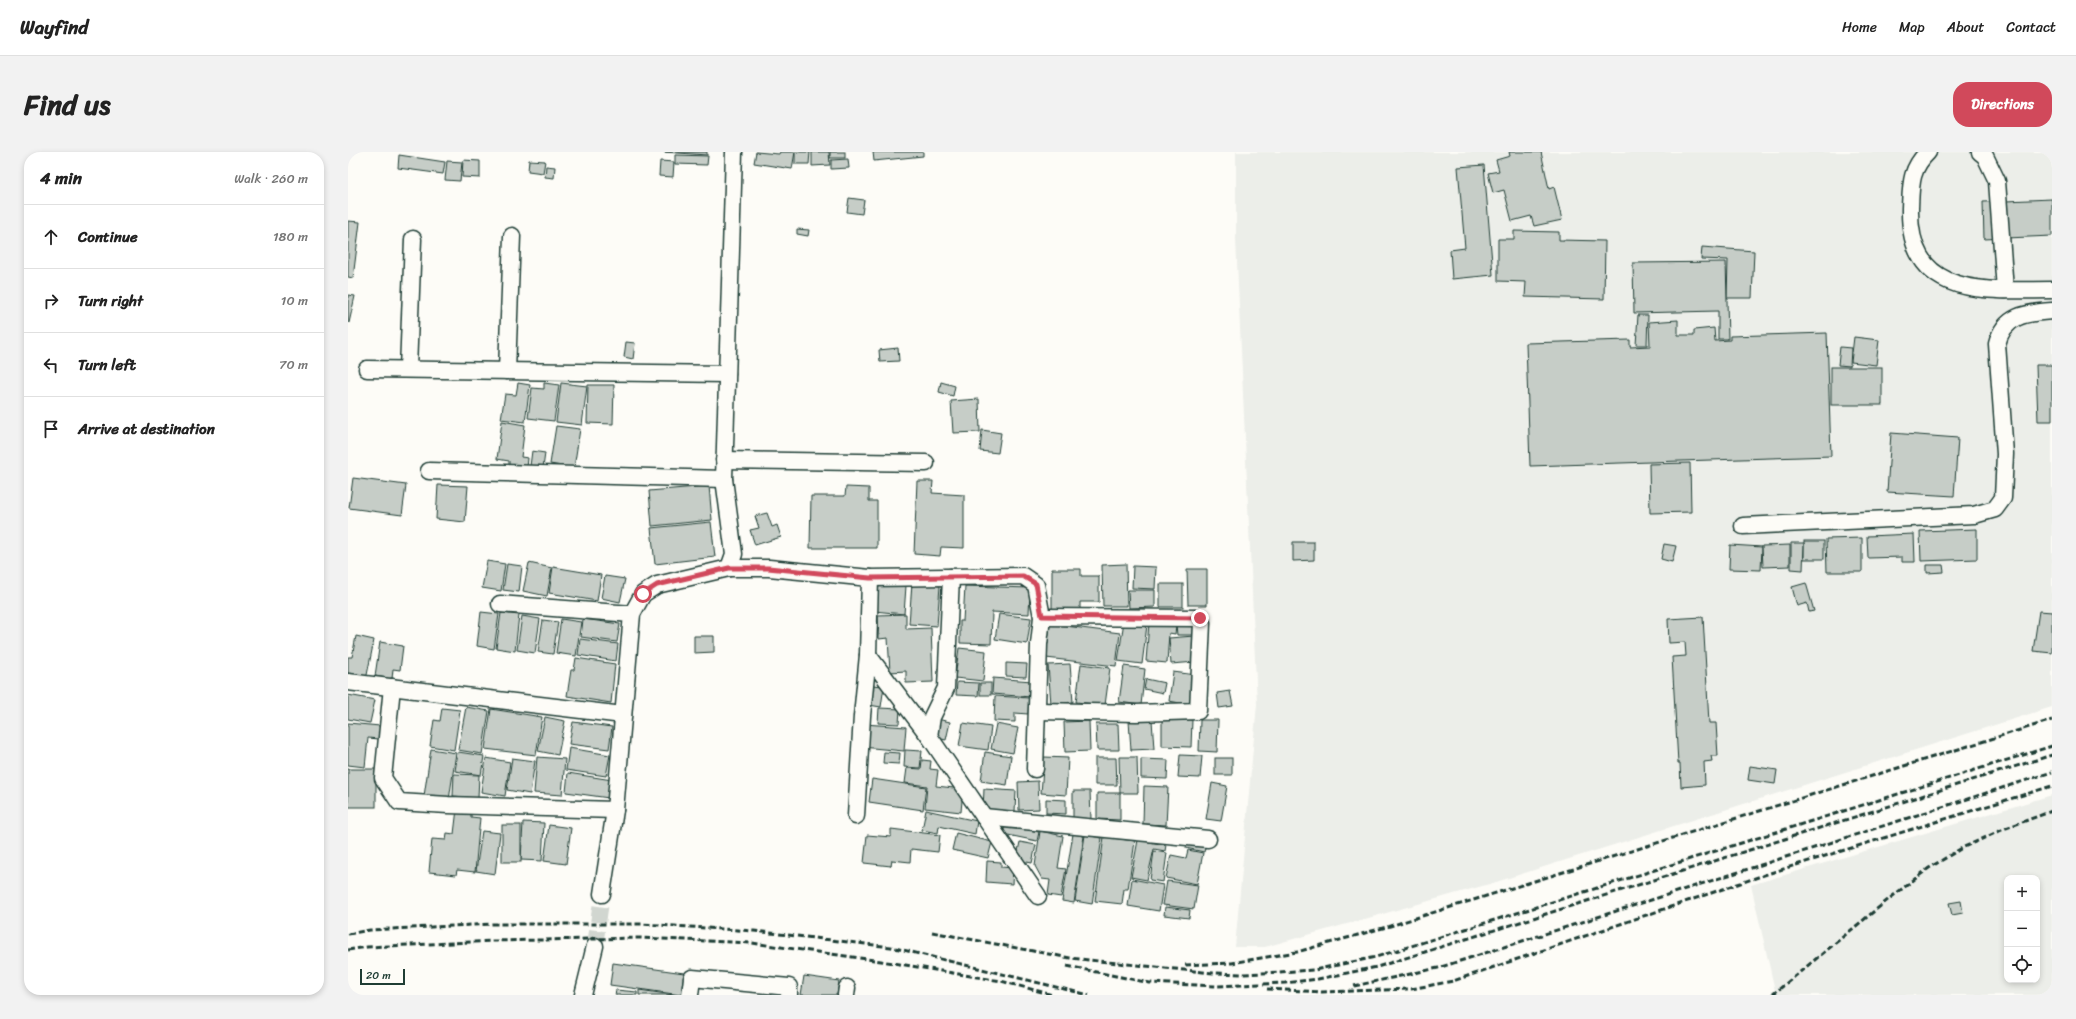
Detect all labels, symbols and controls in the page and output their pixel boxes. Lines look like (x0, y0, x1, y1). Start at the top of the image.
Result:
text: Wayfind (20, 11, 88, 44)
text: Home (1842, 15, 1877, 40)
text: Map (1899, 15, 1925, 40)
text: About (1947, 15, 1984, 40)
text: Contact (2006, 15, 2056, 40)
text: Find us (24, 80, 111, 129)
button: Directions (1953, 82, 2052, 127)
text: 4 min (40, 163, 82, 193)
text: Walk · 260 m (234, 167, 308, 190)
text: Continue (78, 224, 138, 250)
text: 180 m (273, 225, 308, 248)
icon: ahead (40, 226, 62, 248)
text: Turn right (78, 288, 143, 314)
text: 10 m (281, 289, 308, 312)
icon: right (40, 290, 62, 312)
text: Turn left (78, 352, 136, 378)
text: 70 m (279, 353, 308, 376)
icon: left (40, 354, 62, 376)
text: Arrive at destination (78, 416, 215, 442)
icon: arrive (40, 418, 62, 440)
route start (634, 585, 652, 603)
route end (1191, 609, 1209, 627)
map controls (2004, 875, 2040, 983)
button: + (2004, 875, 2040, 911)
button: − (2004, 911, 2040, 947)
button: locate (2004, 947, 2040, 983)
text: 20 m (366, 966, 391, 985)
scale bar (360, 967, 405, 986)

